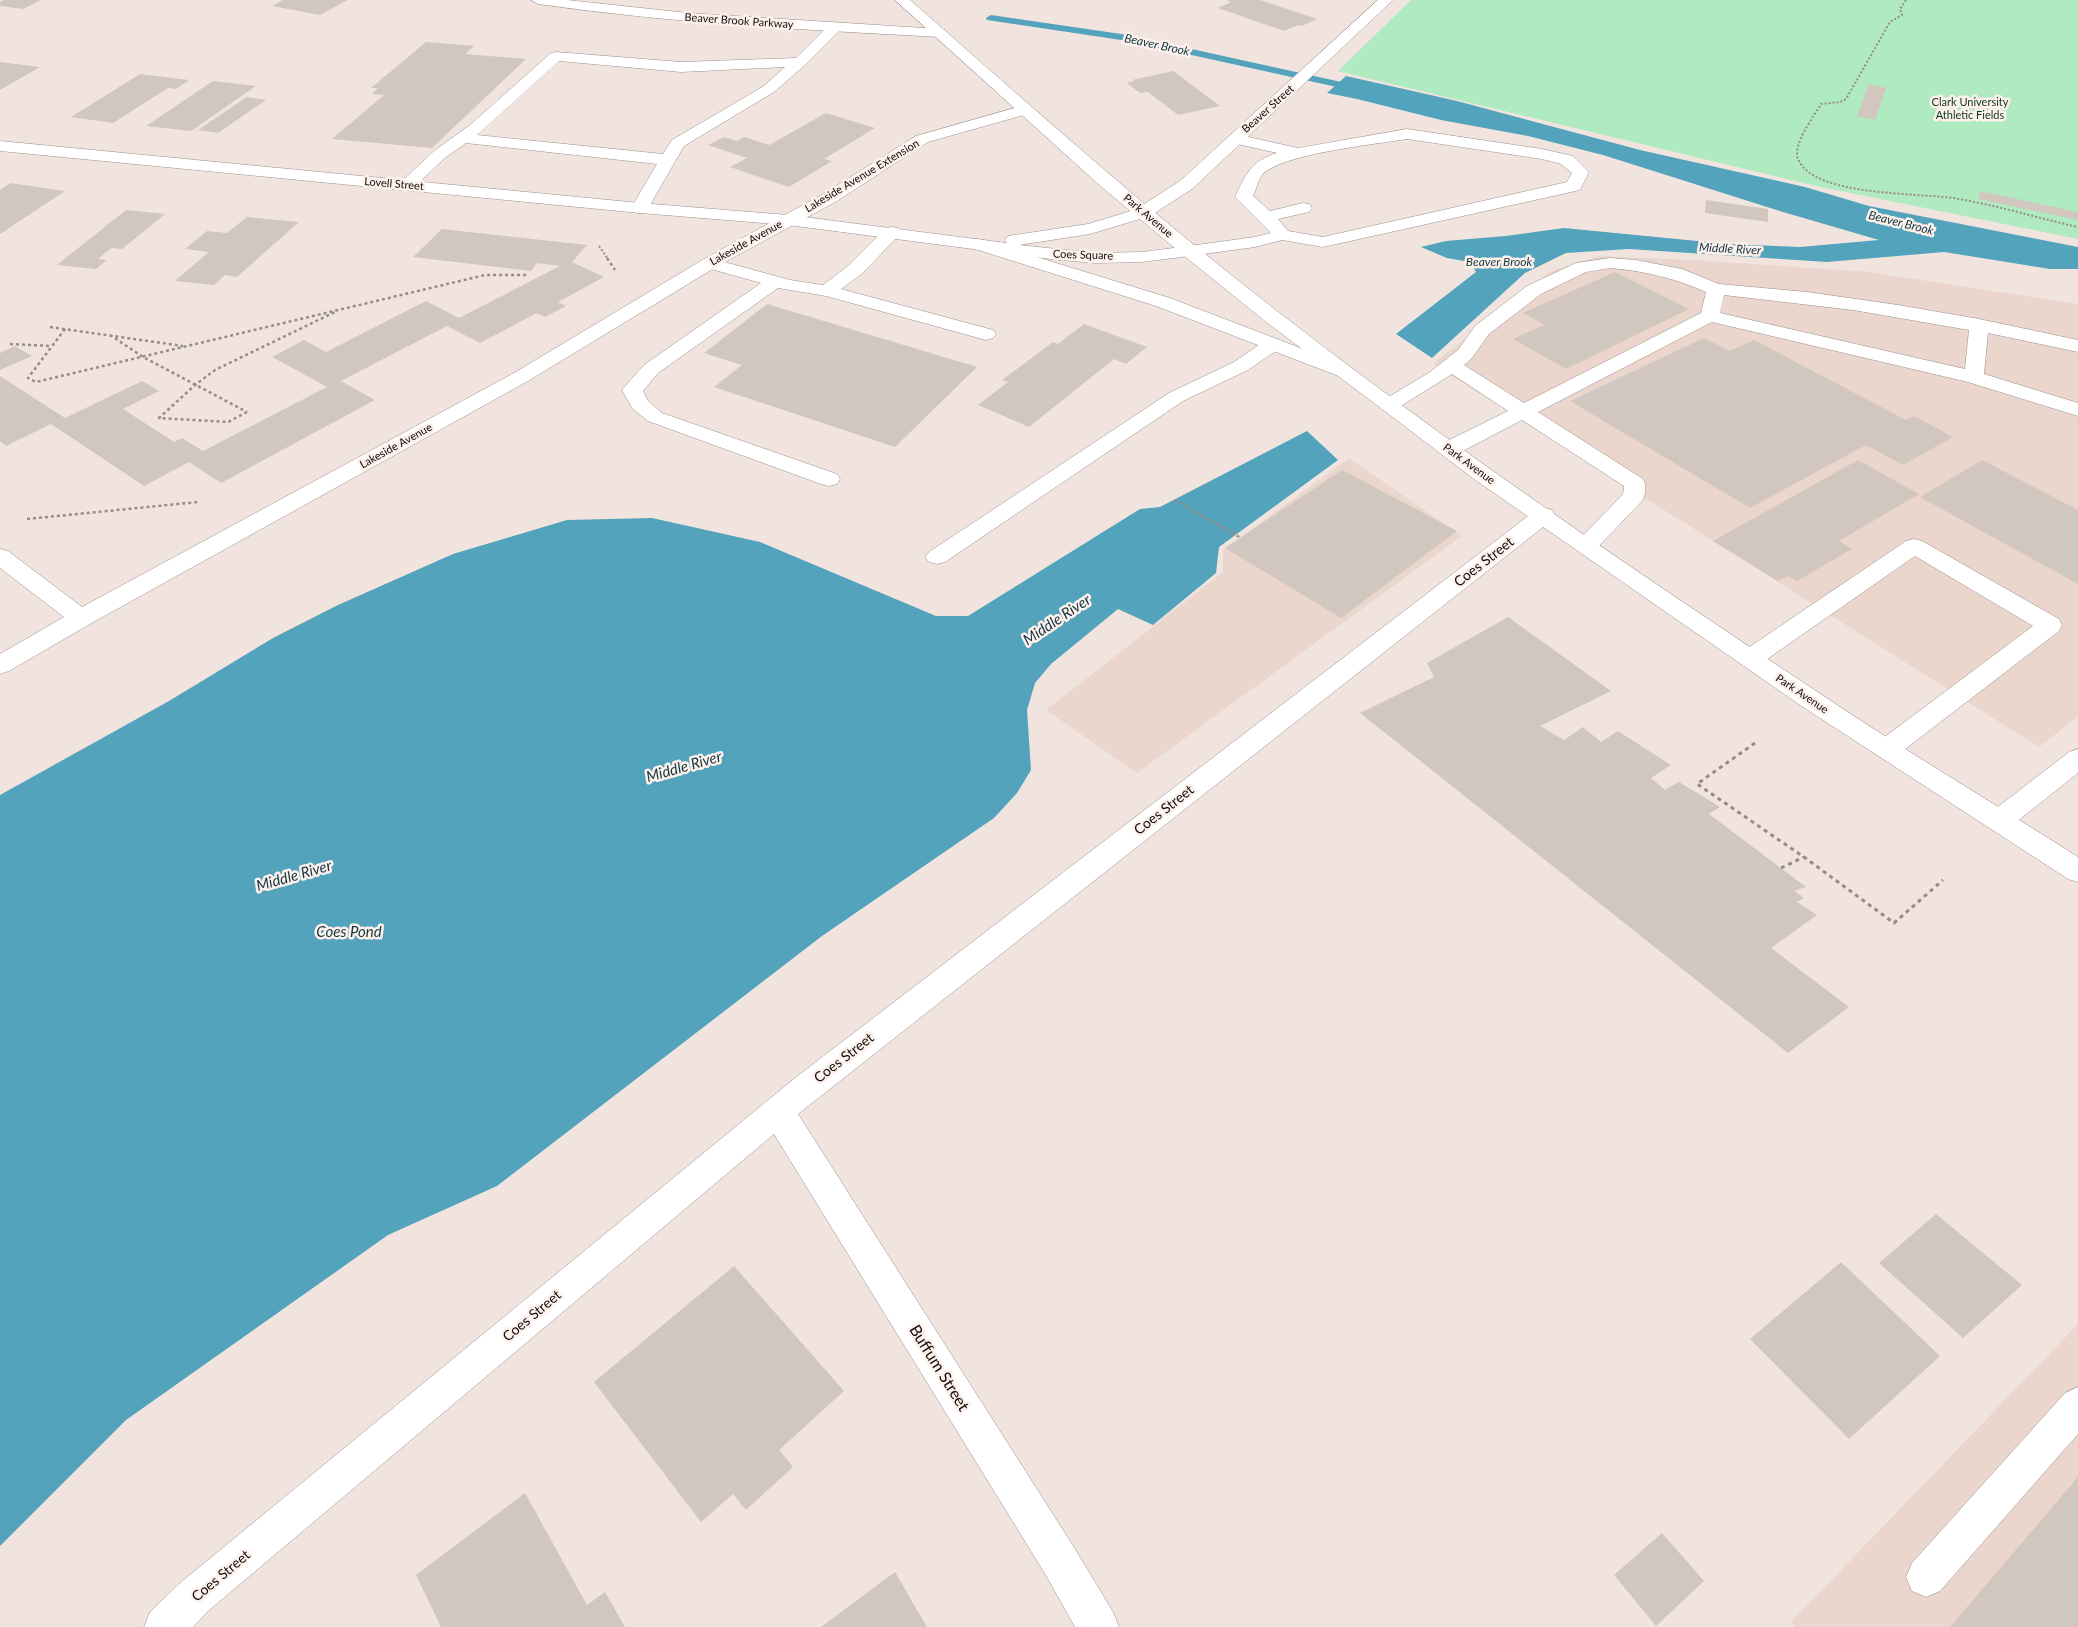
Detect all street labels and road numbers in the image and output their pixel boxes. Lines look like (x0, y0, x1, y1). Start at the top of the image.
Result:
street label: Beaver Brook Parkway (684, 11, 794, 31)
street label: Beaver Street (1239, 82, 1297, 136)
street label: Lakeside Avenue Extension (802, 137, 922, 215)
street label: Lovell Street (364, 175, 424, 193)
street label: Park Avenue (1121, 191, 1175, 241)
street label: Lakeside Avenue (707, 218, 785, 268)
street label: Coes Square (1053, 247, 1113, 263)
street label: Lakeside Avenue (357, 421, 435, 471)
street label: Park Avenue (1441, 441, 1497, 487)
street label: Coes Street (1451, 534, 1517, 590)
street label: Park Avenue (1773, 672, 1831, 716)
street label: Coes Street (1131, 782, 1197, 838)
street label: Coes Street (811, 1030, 877, 1086)
street label: Coes Street (499, 1287, 565, 1345)
street label: Buffum Street (905, 1321, 973, 1415)
street label: Coes Street (188, 1547, 254, 1605)

